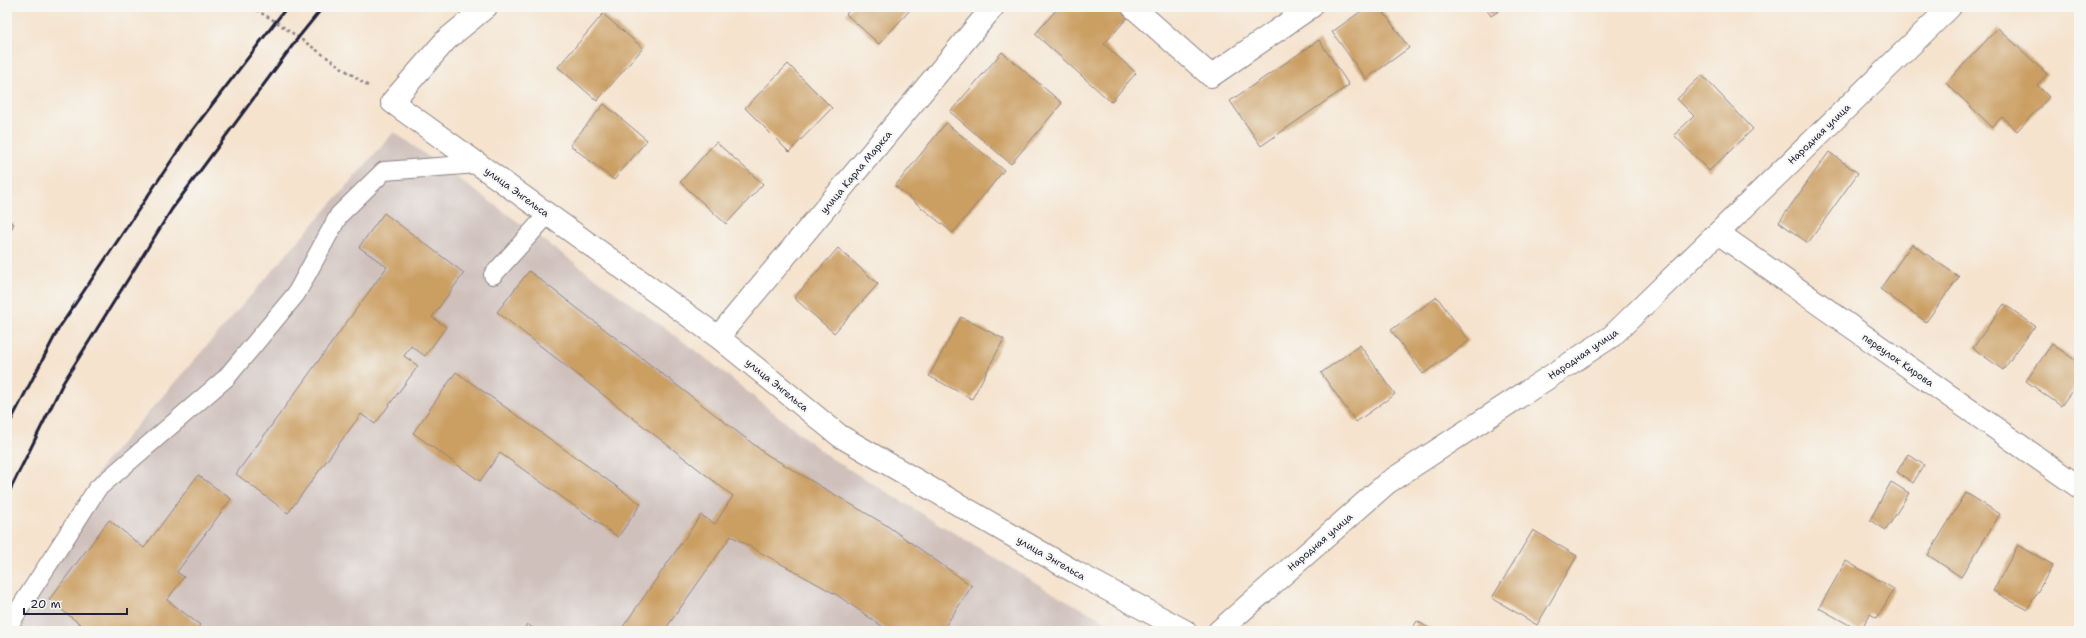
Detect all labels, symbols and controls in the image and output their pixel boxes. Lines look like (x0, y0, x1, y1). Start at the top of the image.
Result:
street label: Народная улица (1785, 100, 1854, 167)
street label: улица Карла Маркса (817, 127, 895, 216)
street label: улица Энгельса (482, 164, 553, 220)
street label: Народная улица (1545, 325, 1621, 382)
street label: переулок Кирова (1860, 330, 1937, 390)
street label: улица Энгельса (743, 356, 812, 415)
street label: Народная улица (1285, 510, 1356, 574)
street label: улица Энгельса (1014, 533, 1088, 583)
scale bar (24, 590, 127, 616)
text: 20 m (30, 596, 61, 612)

